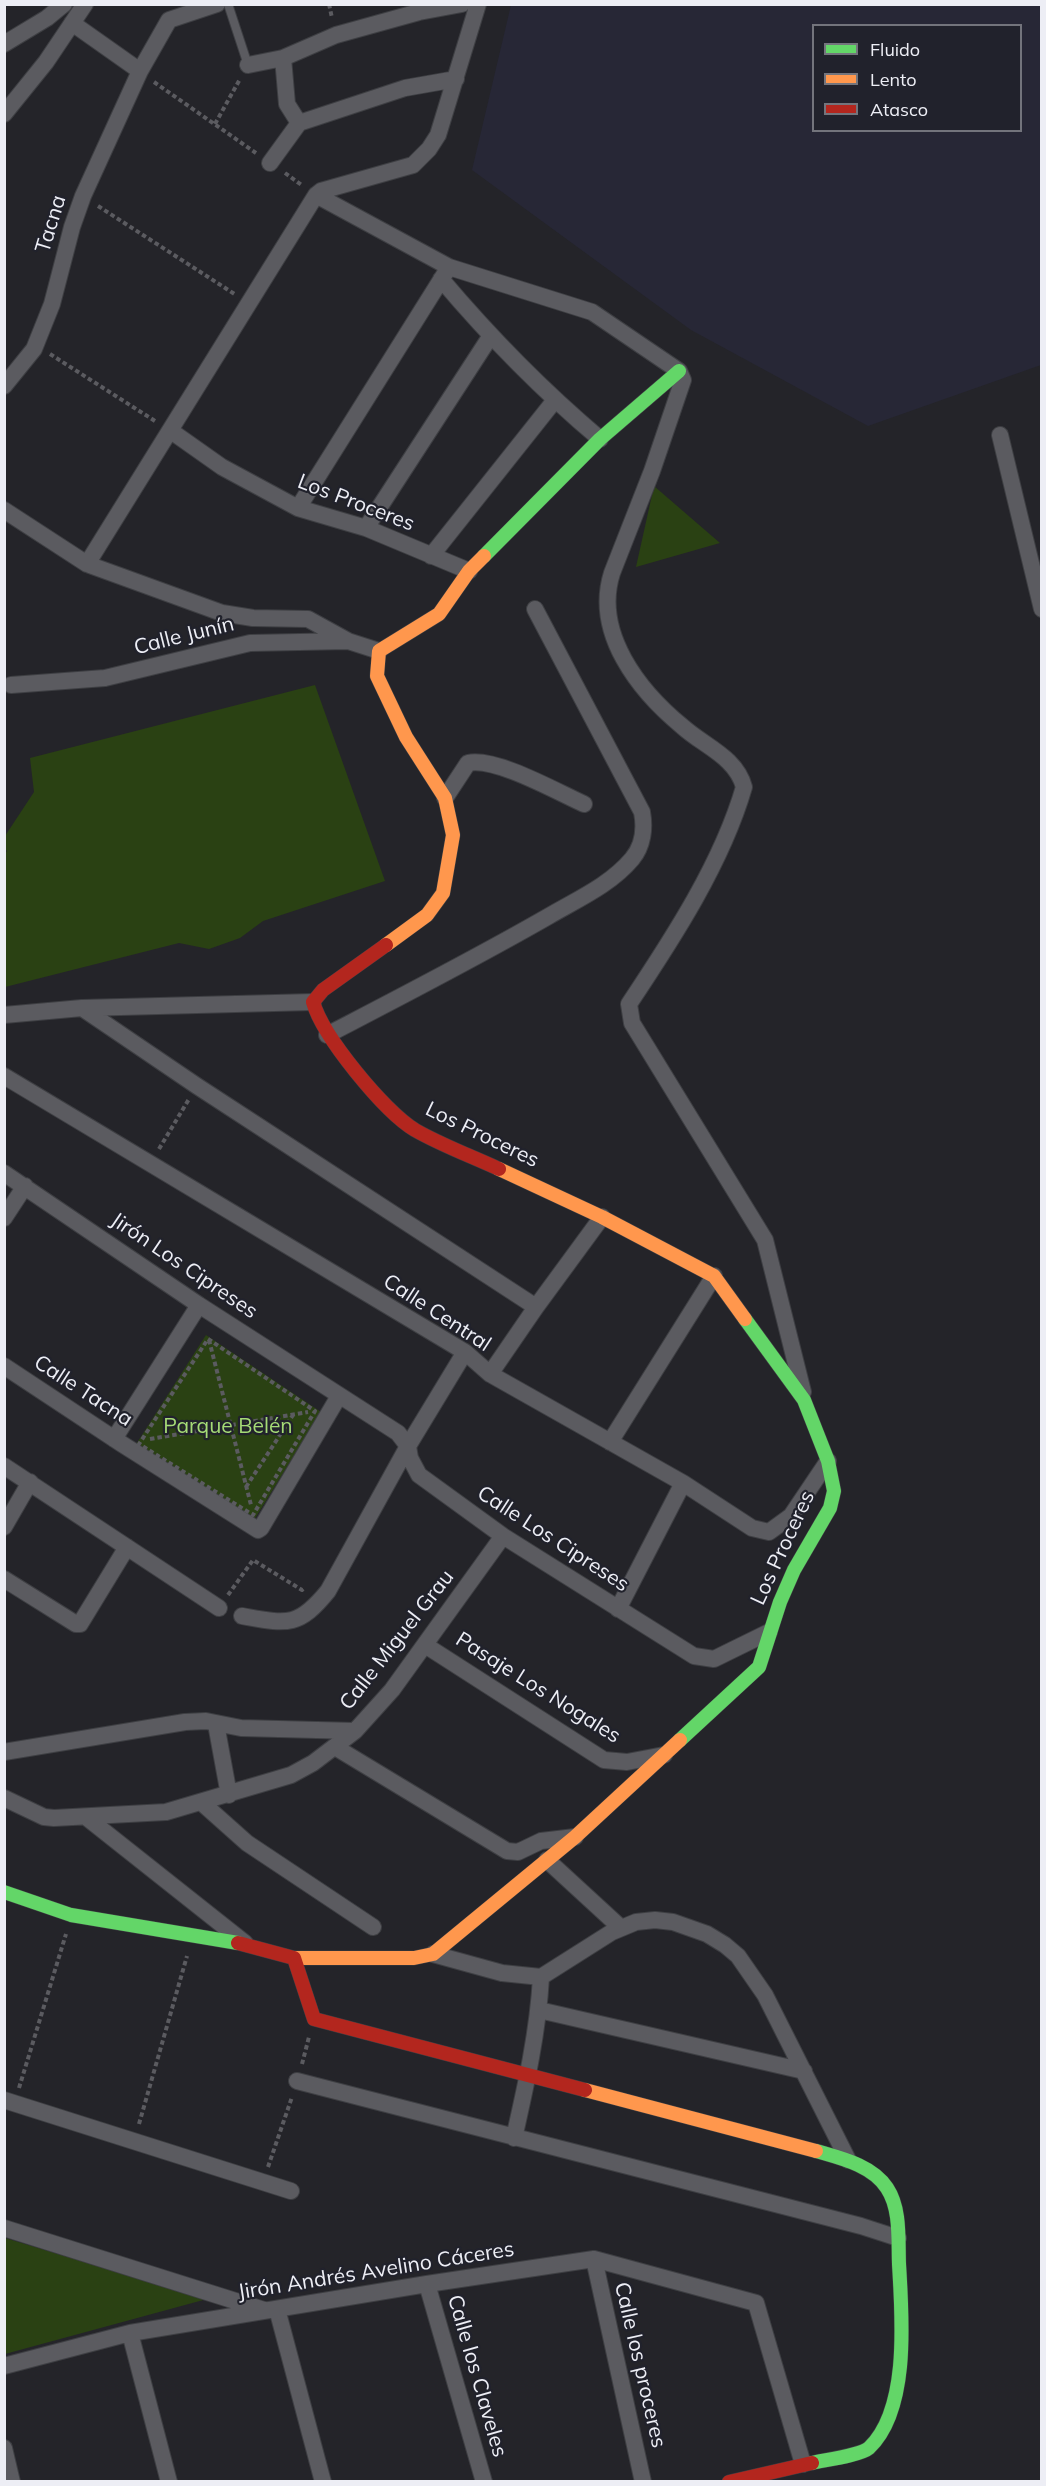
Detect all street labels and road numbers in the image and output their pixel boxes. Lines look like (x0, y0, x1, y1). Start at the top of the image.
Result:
street label: Tacna (30, 192, 72, 256)
street label: Los Proceres (294, 469, 418, 537)
street label: Calle Junín (131, 611, 237, 661)
street label: Los Proceres (421, 1097, 543, 1173)
street label: Jirón Los Cipreses (106, 1208, 262, 1324)
street label: Calle Central (378, 1269, 496, 1357)
street label: Calle Tacna (29, 1350, 137, 1432)
street label: Calle Los Cipreses (472, 1481, 634, 1597)
street label: Los Proceres (746, 1487, 820, 1609)
street label: Calle Miguel Grau (334, 1565, 460, 1715)
street label: Pasaje Los Nogales (451, 1627, 625, 1749)
street label: Jirón Andrés Avelino Cáceres (236, 2237, 516, 2305)
street label: Calle los proceres (609, 2280, 671, 2450)
street label: Calle los Claveles (442, 2292, 512, 2460)

